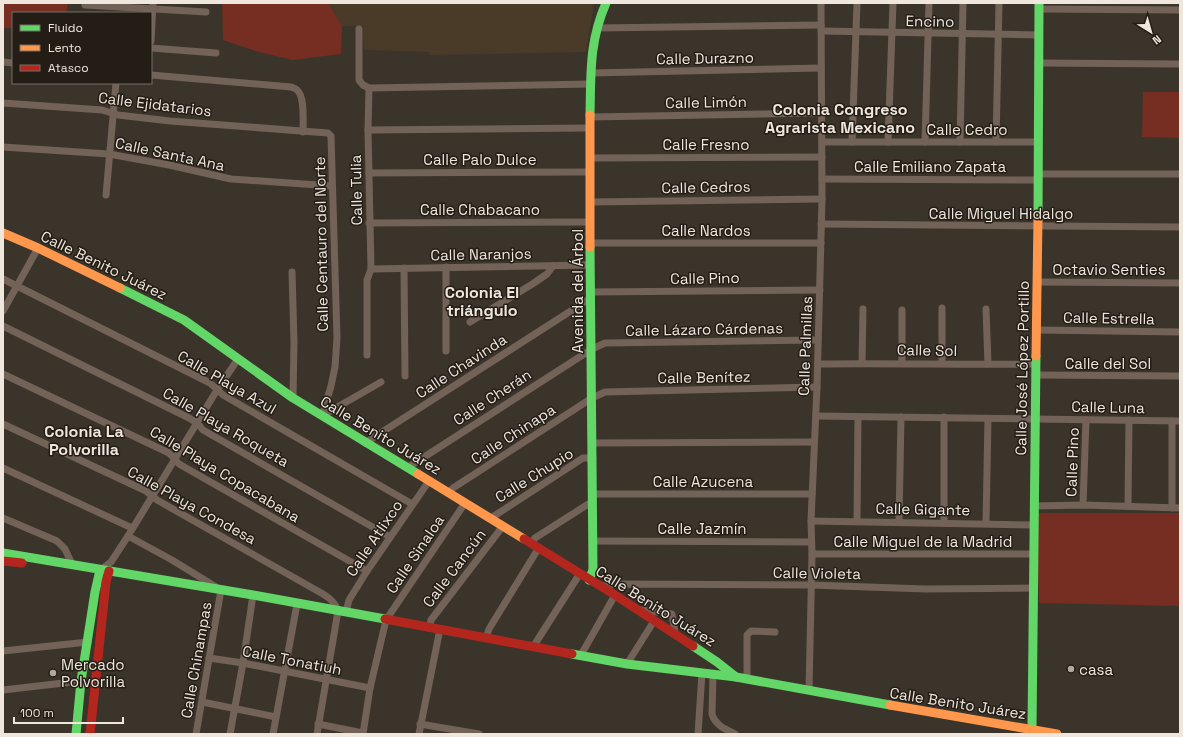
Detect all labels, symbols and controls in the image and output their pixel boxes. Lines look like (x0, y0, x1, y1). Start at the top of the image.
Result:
street label: Encino (905, 11, 955, 31)
legend (12, 12, 152, 84)
north arrow (1131, 12, 1171, 52)
text: Fluido (48, 20, 83, 36)
text: N (1150, 32, 1164, 48)
text: Lento (48, 40, 82, 56)
street label: Calle Durazno (656, 48, 754, 68)
text: Atasco (48, 60, 89, 76)
street label: Calle Ejidatarios (97, 88, 213, 120)
street label: Calle Limón (665, 92, 747, 112)
district label: Colonia Congreso Agrarista Mexicano (765, 99, 915, 138)
street label: Calle Cedro (926, 120, 1008, 139)
street label: Calle Santa Ana (113, 133, 227, 175)
street label: Calle Fresno (662, 135, 750, 154)
street label: Calle Palo Dulce (423, 150, 537, 169)
street label: Calle Tulia (346, 154, 366, 226)
street label: Calle Centauro del Norte (310, 156, 332, 332)
street label: Calle Emiliano Zapata (854, 157, 1006, 176)
street label: Calle Cedros (661, 177, 751, 197)
street label: Calle Chabacano (420, 200, 540, 219)
street label: Calle Miguel Hidalgo (929, 204, 1073, 223)
street label: Calle Nardos (661, 221, 751, 240)
street label: Calle Benito Juárez (38, 226, 170, 304)
street label: Avenida del Árbol (568, 229, 587, 353)
street label: Calle Naranjos (430, 244, 532, 264)
street label: Octavio Senties (1052, 260, 1166, 279)
street label: Calle Pino (670, 268, 740, 288)
street label: Calle José López Portillo (1011, 280, 1033, 456)
district label: Colonia El triángulo (445, 282, 519, 321)
street label: Calle Palmillas (794, 296, 816, 396)
street label: Calle Estrella (1063, 308, 1155, 328)
street label: Calle Lázaro Cárdenas (625, 318, 783, 340)
street label: Calle Chavinda (412, 329, 510, 402)
street label: Calle Sol (897, 340, 957, 360)
street label: Calle Playa Azul (174, 346, 280, 418)
street label: Calle del Sol (1065, 354, 1151, 373)
street label: Calle Cherán (449, 365, 535, 429)
street label: Calle Benítez (657, 367, 751, 387)
street label: Calle Playa Roqueta (159, 383, 293, 471)
street label: Calle Benito Juárez (317, 391, 445, 479)
street label: Calle Luna (1071, 397, 1145, 417)
street label: Calle Chinapa (467, 399, 559, 468)
district label: Colonia La Polvorilla (44, 421, 124, 460)
street label: Calle Playa Copacabana (146, 422, 304, 527)
street label: Calle Pino (1061, 427, 1083, 497)
street label: Calle Chupio (491, 443, 577, 507)
street label: Calle Playa Condesa (124, 462, 260, 548)
street label: Calle Azucena (653, 472, 753, 491)
street label: Calle Atlixco (341, 496, 407, 580)
street label: Calle Gigante (876, 499, 971, 519)
street label: Calle Sinaloa (382, 511, 448, 597)
street label: Calle Jazmín (657, 519, 747, 538)
street label: Calle Cancún (418, 525, 490, 611)
street label: Calle Miguel de la Madrid (834, 532, 1012, 551)
street label: Calle Benito Juárez (592, 561, 720, 651)
street label: Calle Violeta (773, 563, 862, 583)
street label: Calle Chinampas (176, 600, 216, 720)
street label: Calle Tonatiuh (241, 641, 343, 679)
place label: Mercado Polvorilla (61, 655, 125, 691)
place label: casa (1079, 660, 1113, 679)
marker: casa (1066, 664, 1076, 674)
marker: Mercado Polvorilla (48, 668, 58, 678)
street label: Calle Benito Juárez (888, 683, 1028, 723)
scale bar (14, 699, 123, 725)
text: 100 m (20, 705, 54, 721)

